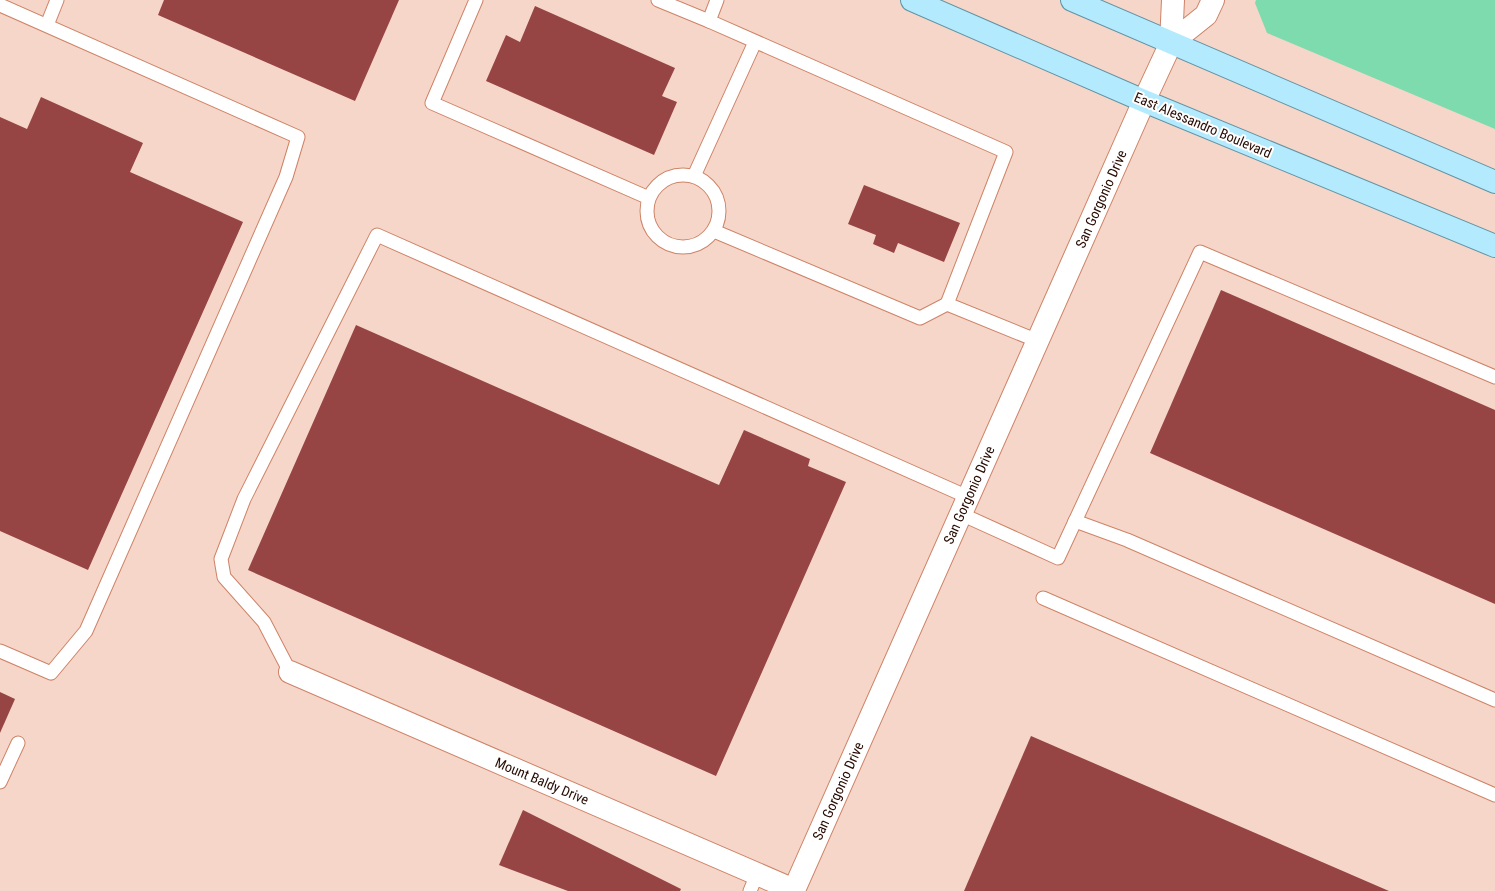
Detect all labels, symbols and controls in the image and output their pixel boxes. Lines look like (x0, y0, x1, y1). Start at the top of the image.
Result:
street label: East Alessandro Boulevard (1132, 89, 1274, 161)
street label: San Gorgonio Drive (1072, 147, 1130, 250)
street label: San Gorgonio Drive (940, 443, 998, 546)
street label: San Gorgonio Drive (809, 739, 867, 842)
street label: Mount Baldy Drive (493, 754, 592, 808)

